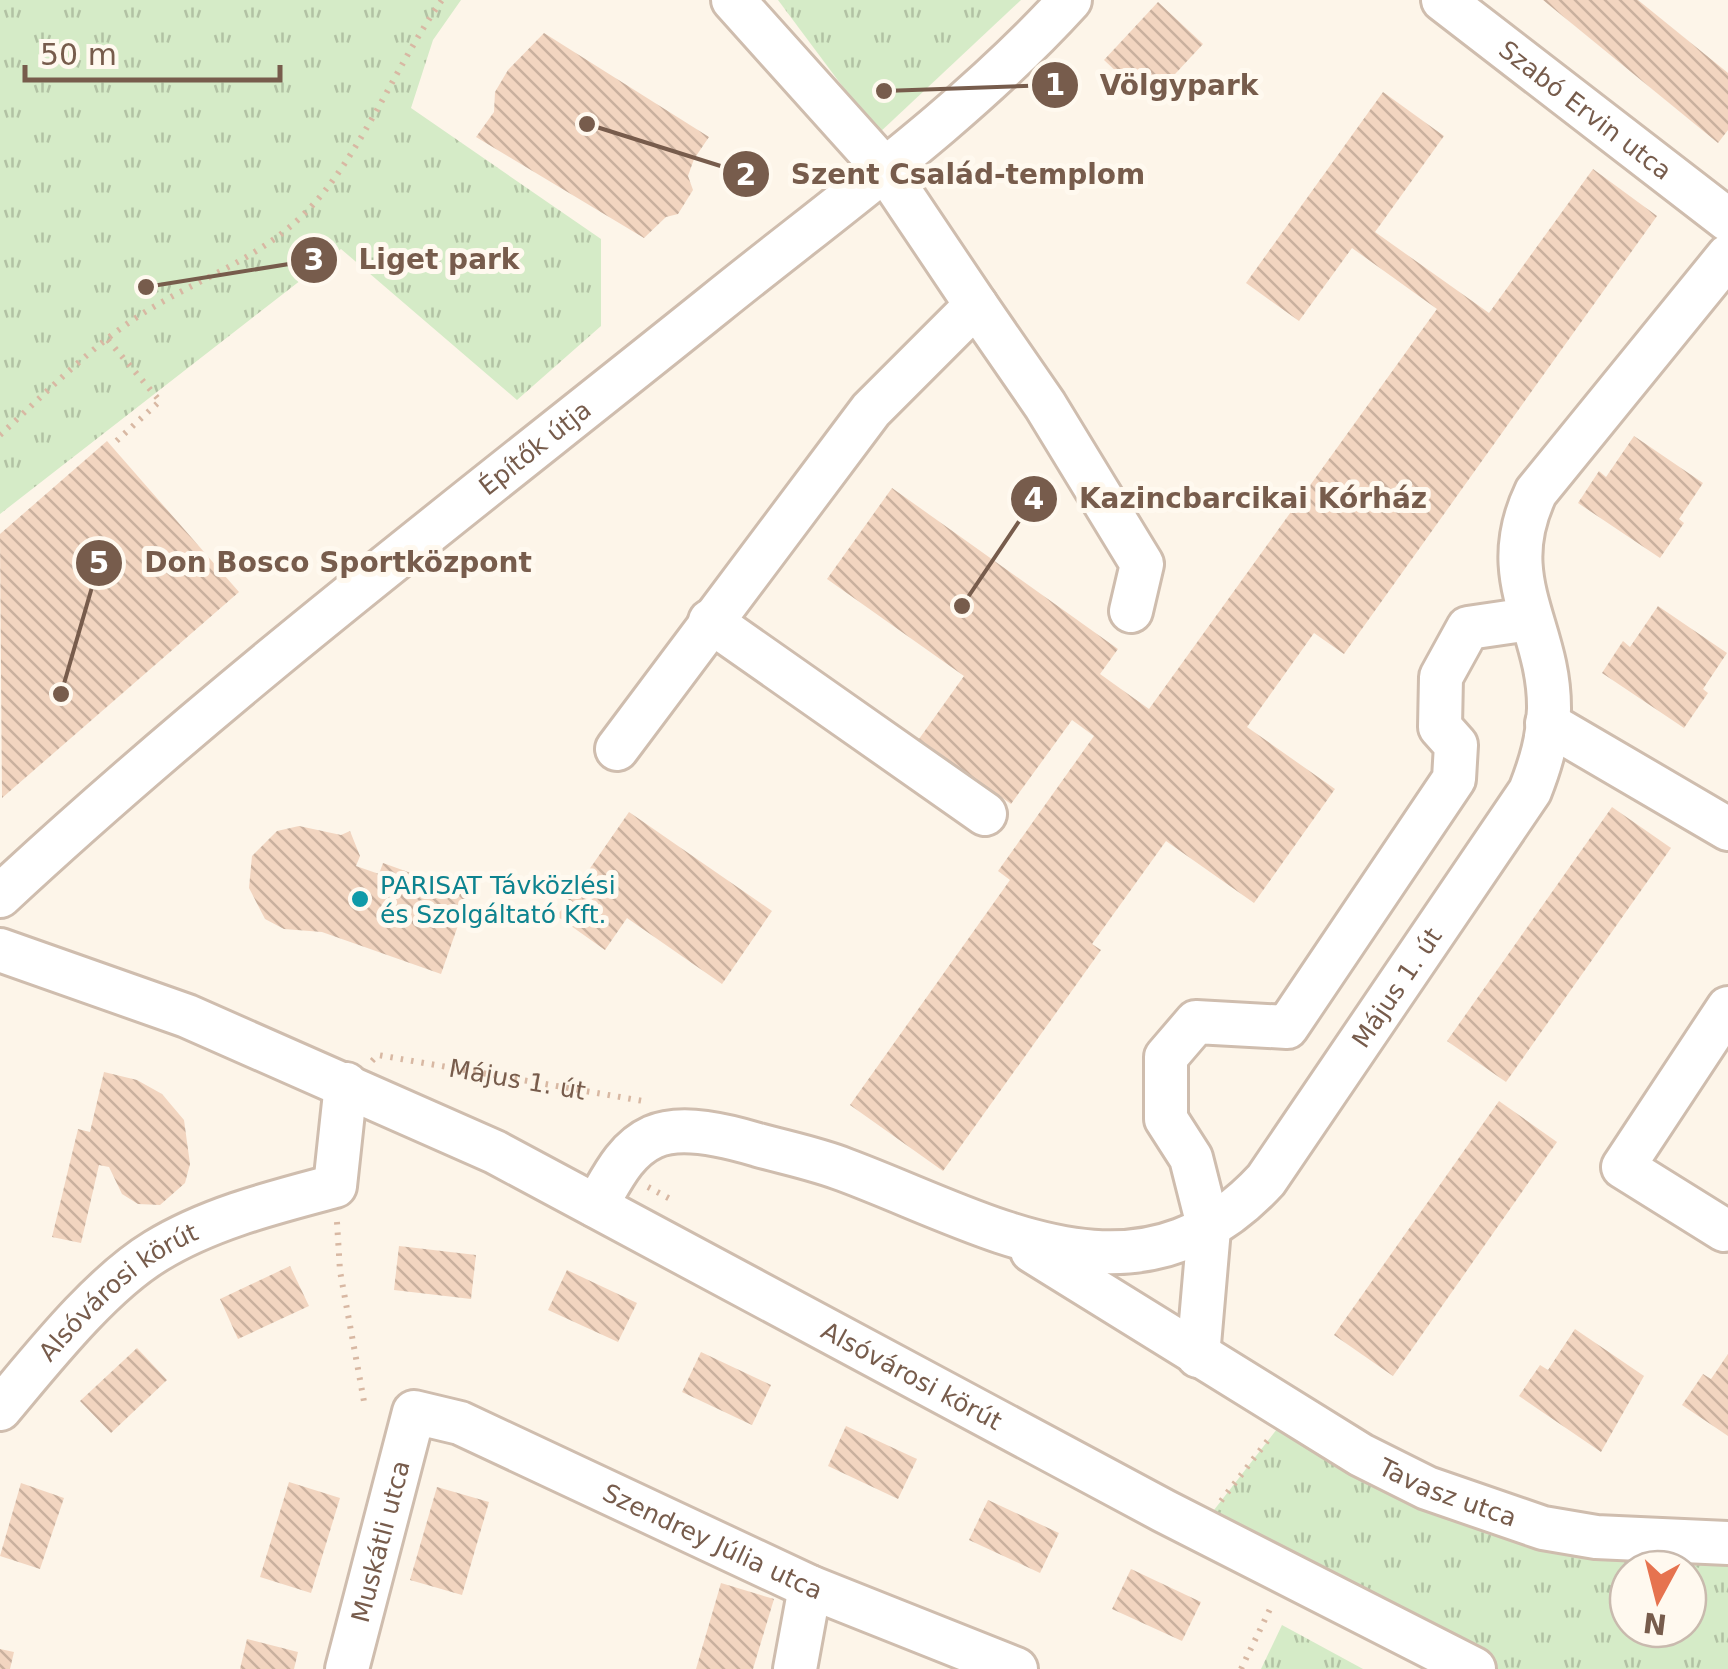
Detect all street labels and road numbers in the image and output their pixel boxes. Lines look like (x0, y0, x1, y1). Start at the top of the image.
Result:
street label: Szabó Ervin utca (1494, 34, 1677, 186)
street label: Építők útja (473, 395, 596, 501)
street label: Május 1. út (1346, 922, 1447, 1053)
street label: Május 1. út (447, 1053, 588, 1105)
street label: Alsóvárosi körút (33, 1217, 202, 1367)
street label: Alsóvárosi körút (817, 1316, 1007, 1436)
street label: Tavasz utca (1373, 1451, 1520, 1532)
street label: Muskátli utca (345, 1457, 415, 1625)
street label: Szendrey Júlia utca (598, 1478, 827, 1605)

